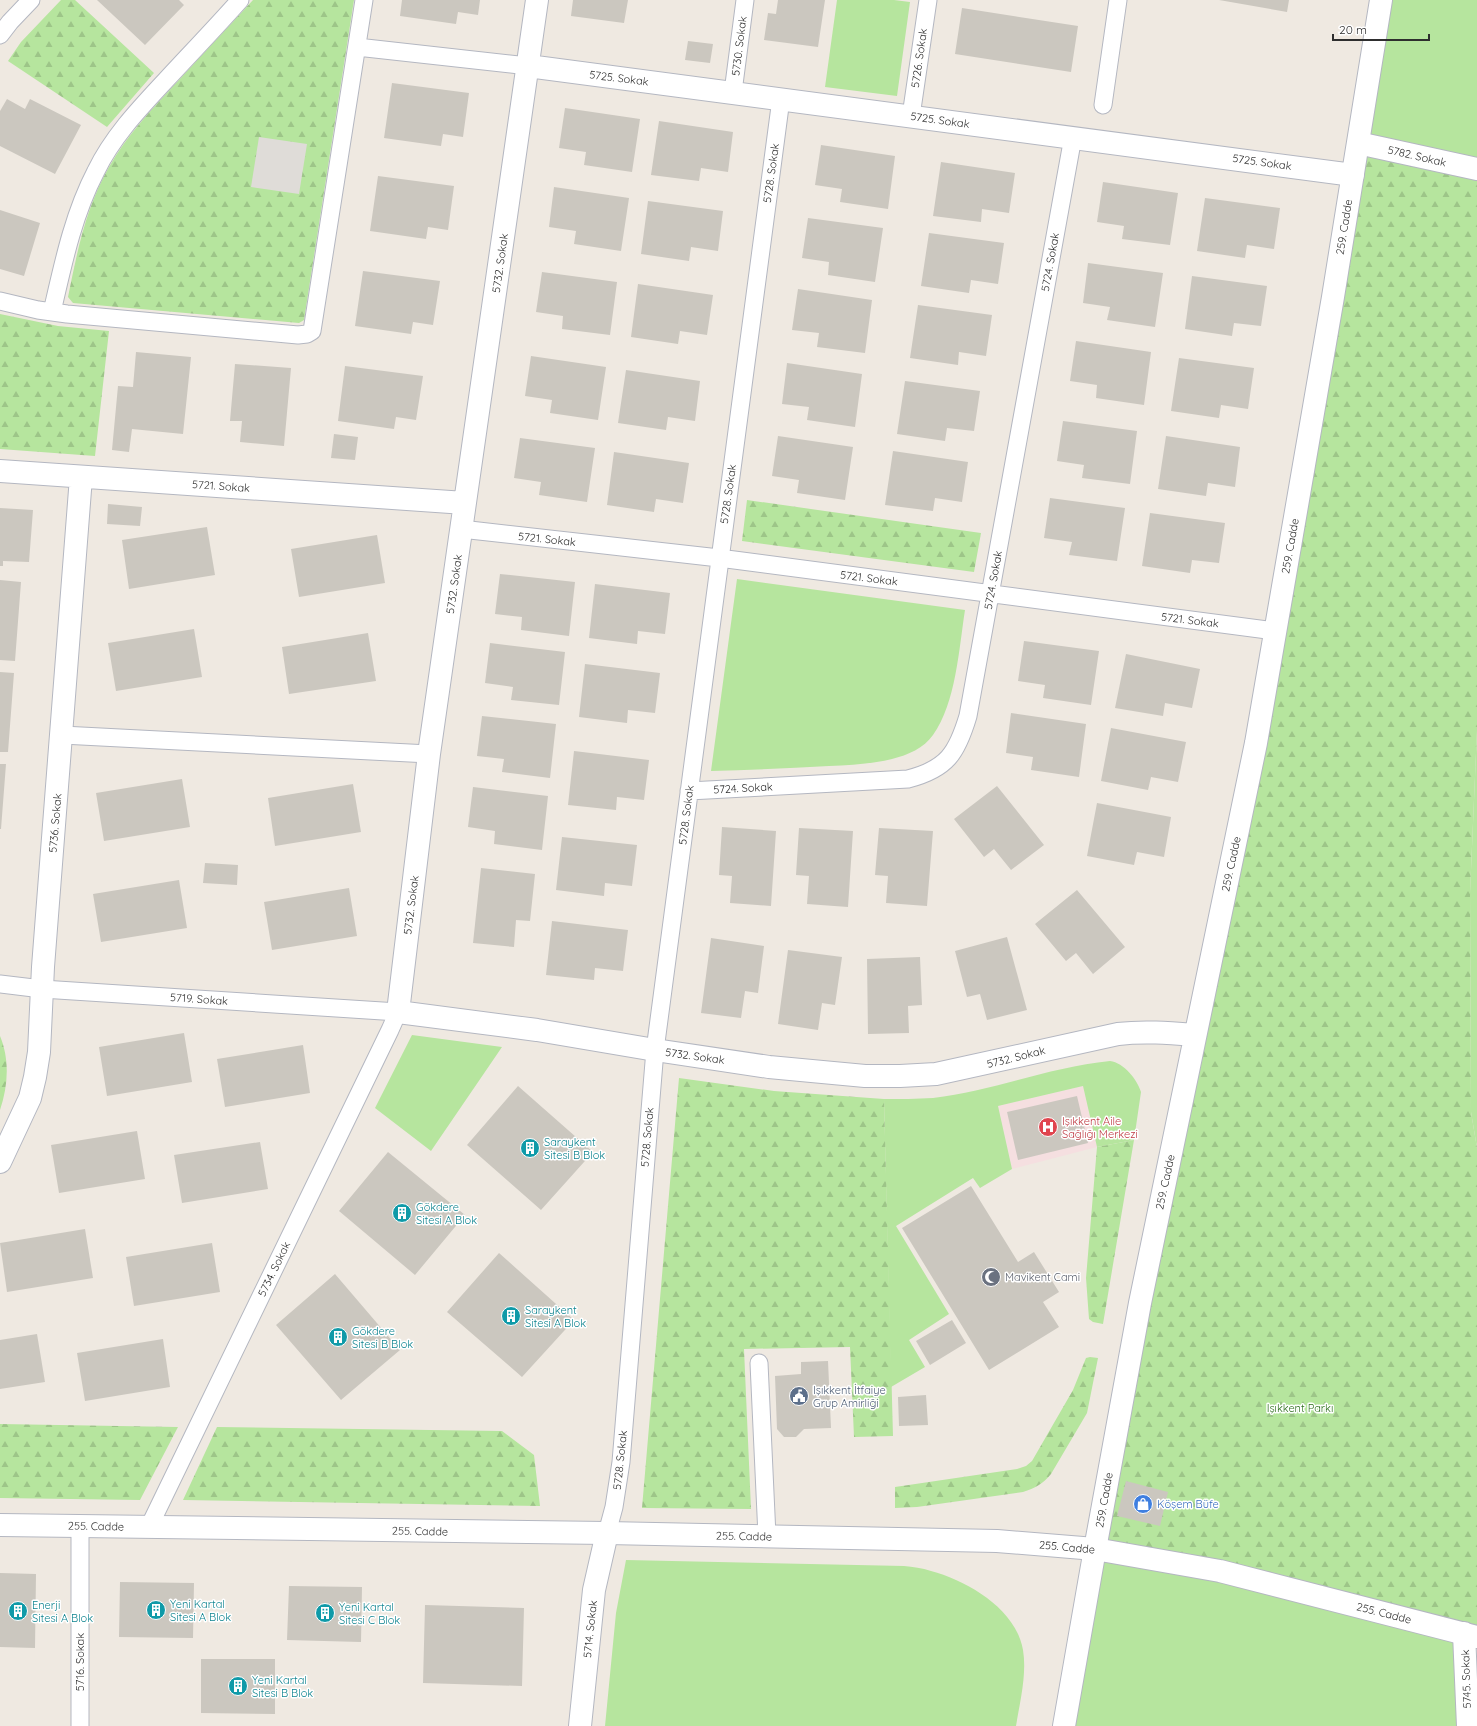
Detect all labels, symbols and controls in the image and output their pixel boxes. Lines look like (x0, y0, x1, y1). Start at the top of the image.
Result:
street label: 5730. Sokak (728, 15, 750, 77)
scale bar (1333, 16, 1429, 42)
text: 20 m (1339, 22, 1367, 37)
street label: 5726. Sokak (908, 27, 930, 89)
street label: 5725. Sokak (589, 67, 650, 89)
street label: 5725. Sokak (909, 109, 971, 131)
street label: 5728. Sokak (760, 142, 782, 204)
street label: 5782. Sokak (1386, 142, 1448, 170)
street label: 5725. Sokak (1231, 151, 1293, 173)
street label: 259. Cadde (1333, 198, 1355, 256)
street label: 5724. Sokak (1038, 231, 1062, 293)
street label: 5732. Sokak (489, 232, 511, 294)
street label: 5728. Sokak (717, 463, 739, 525)
street label: 5721. Sokak (192, 477, 251, 495)
street label: 259. Cadde (1278, 517, 1302, 575)
street label: 5721. Sokak (517, 529, 577, 549)
street label: 5724. Sokak (981, 549, 1005, 611)
street label: 5732. Sokak (443, 553, 465, 615)
street label: 5721. Sokak (839, 568, 899, 588)
street label: 5721. Sokak (1160, 610, 1220, 630)
street label: 5724. Sokak (713, 779, 773, 797)
street label: 5728. Sokak (675, 784, 697, 846)
street label: 5736. Sokak (45, 793, 65, 853)
street label: 259. Cadde (1218, 835, 1244, 893)
street label: 5732. Sokak (400, 874, 422, 935)
street label: 5719. Sokak (170, 990, 229, 1008)
street label: 5732. Sokak (985, 1043, 1047, 1071)
street label: 5732. Sokak (664, 1045, 726, 1067)
street label: 5728. Sokak (637, 1106, 657, 1167)
place label: Işıkkent Aile Sağlığı Merkezi (1062, 1114, 1138, 1141)
hospital icon: Işıkkent Aile Sağlığı Merkezi (1037, 1116, 1059, 1138)
place label: Saraykent Sitesi B Blok (544, 1135, 605, 1162)
building icon: Saraykent Sitesi B Blok (519, 1137, 541, 1159)
street label: 259. Cadde (1152, 1153, 1178, 1211)
place label: Gökdere Sitesi A Blok (416, 1200, 477, 1227)
building icon: Gökdere Sitesi A Blok (391, 1202, 413, 1224)
street label: 5734. Sokak (255, 1239, 293, 1299)
mosque icon: Mavikent Cami (980, 1266, 1002, 1288)
place label: Mavikent Cami (1005, 1270, 1080, 1284)
place label: Saraykent Sitesi A Blok (525, 1303, 586, 1330)
building icon: Saraykent Sitesi A Blok (500, 1305, 522, 1327)
place label: Gökdere Sitesi B Blok (352, 1324, 413, 1351)
building icon: Gökdere Sitesi B Blok (327, 1326, 349, 1348)
place label: Işıkkent İtfaiye Grup Amirliği (813, 1383, 886, 1410)
public building icon: Işıkkent İtfaiye Grup Amirliği (788, 1385, 810, 1407)
park label: Işıkkent Parkı (1267, 1401, 1333, 1415)
street label: 5728. Sokak (610, 1429, 630, 1491)
street label: 259. Cadde (1092, 1471, 1116, 1529)
shop icon: Köşem Büfe (1132, 1493, 1154, 1515)
place label: Köşem Büfe (1157, 1497, 1219, 1511)
street label: 255. Cadde (68, 1519, 124, 1533)
street label: 255. Cadde (392, 1524, 448, 1538)
street label: 255. Cadde (716, 1529, 772, 1543)
street label: 255. Cadde (1038, 1538, 1096, 1556)
place label: Yeni Kartal Sitesi A Blok (170, 1597, 231, 1624)
place label: Enerji Sitesi A Blok (32, 1598, 93, 1625)
building icon: Yeni Kartal Sitesi A Blok (145, 1599, 167, 1621)
street label: 5714. Sokak (580, 1599, 600, 1659)
street label: 255. Cadde (1355, 1599, 1413, 1627)
building icon: Enerji Sitesi A Blok (7, 1600, 29, 1622)
place label: Yeni Kartal Sitesi C Blok (339, 1600, 400, 1627)
building icon: Yeni Kartal Sitesi C Blok (314, 1602, 336, 1624)
street label: 5716. Sokak (73, 1633, 87, 1691)
street label: 5745. Sokak (1458, 1649, 1474, 1709)
place label: Yeni Kartal Sitesi B Blok (252, 1673, 313, 1700)
building icon: Yeni Kartal Sitesi B Blok (227, 1675, 249, 1697)

